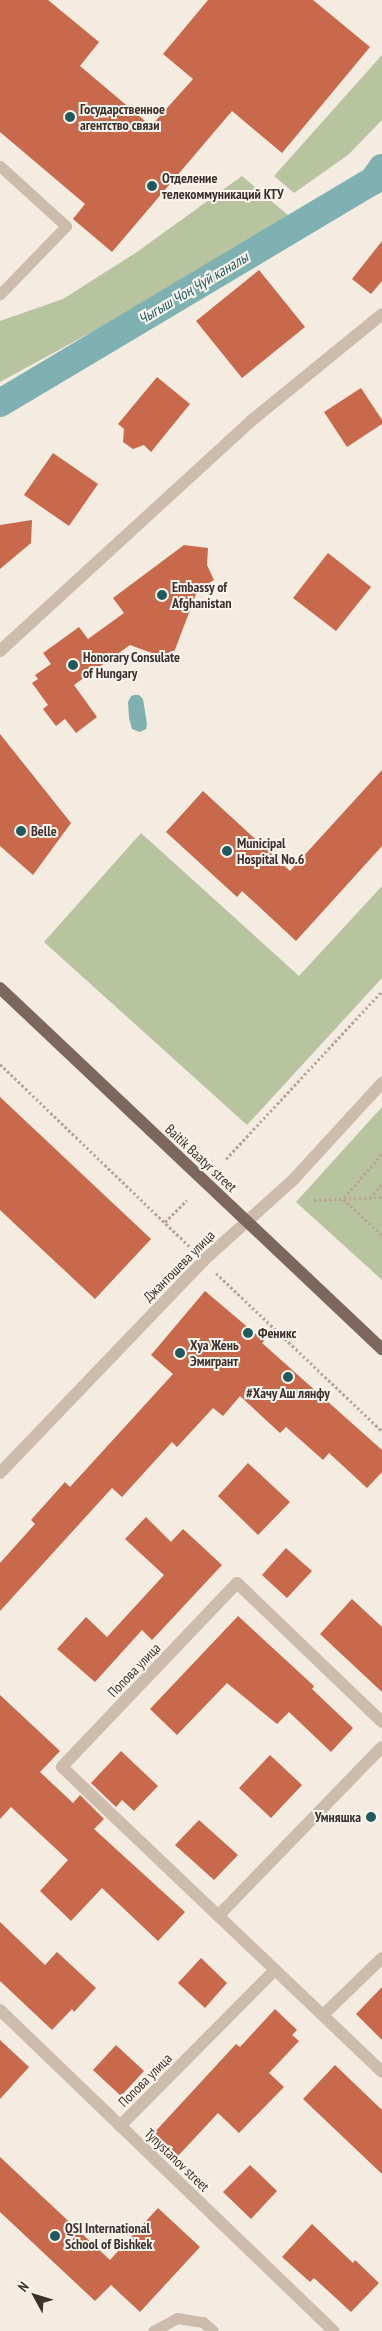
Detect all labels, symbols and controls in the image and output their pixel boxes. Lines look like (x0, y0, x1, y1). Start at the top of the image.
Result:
place label: Государственное агентство связи (80, 101, 165, 134)
marker: Государственное агентство связи (64, 111, 76, 123)
place label: Отделение телекоммуникаций КТУ (162, 170, 284, 202)
marker: Отделение телекоммуникаций КТУ (146, 180, 158, 192)
water label: Чыгыш Чоң Чүй каналы (135, 248, 251, 328)
place label: Embassy of Afghanistan (172, 579, 231, 612)
marker: Embassy of Afghanistan (156, 589, 168, 601)
place label: Honorary Consulate of Hungary (83, 649, 181, 682)
marker: Honorary Consulate of Hungary (67, 659, 79, 671)
place label: Belle (31, 823, 57, 839)
marker: Belle (15, 825, 27, 837)
place label: Municipal Hospital No.6 (237, 835, 304, 868)
marker: Municipal Hospital No.6 (221, 845, 233, 857)
street label: Baitik Baatyr street (162, 1121, 240, 1195)
street label: Джантошева улица (140, 1227, 218, 1305)
place label: Феникс (258, 1325, 296, 1341)
marker: Феникс (242, 1327, 254, 1339)
place label: Хуа Жень Эмигрант (190, 1337, 239, 1370)
marker: Хуа Жень Эмигрант (174, 1347, 186, 1359)
marker: #Хачу Аш лянфу (282, 1371, 294, 1383)
place label: #Хачу Аш лянфу (246, 1385, 330, 1401)
street label: Попова улица (104, 1640, 164, 1700)
place label: Умняшка (315, 1809, 361, 1825)
marker: Умняшка (365, 1811, 377, 1823)
street label: Попова улица (115, 2050, 175, 2110)
street label: Tynystanov street (141, 2125, 213, 2195)
place label: QSI International School of Bishkek (65, 2220, 152, 2252)
marker: QSI International School of Bishkek (49, 2230, 61, 2242)
north arrow (10, 2271, 60, 2321)
text: N (14, 2278, 33, 2295)

